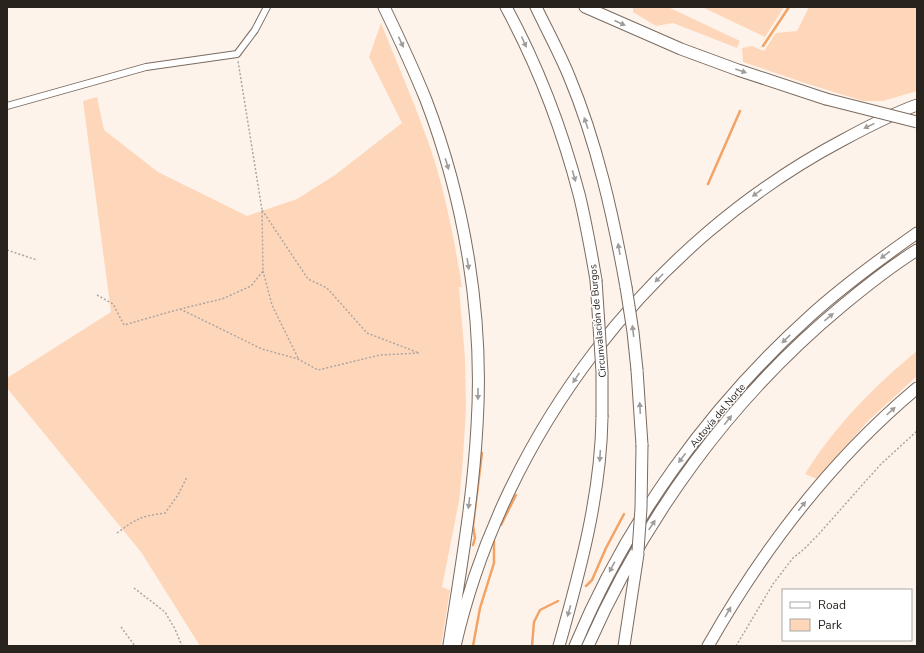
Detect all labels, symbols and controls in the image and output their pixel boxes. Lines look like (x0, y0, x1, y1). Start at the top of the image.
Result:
one-way arrow (615, 20, 626, 26)
one-way arrow (521, 36, 527, 47)
one-way arrow (398, 37, 404, 48)
one-way arrow (736, 68, 748, 74)
one-way arrow (582, 117, 588, 129)
one-way arrow (863, 123, 874, 129)
one-way arrow (444, 158, 450, 170)
one-way arrow (571, 171, 577, 183)
one-way arrow (752, 189, 763, 197)
one-way arrow (616, 242, 622, 255)
one-way arrow (880, 251, 891, 259)
one-way arrow (466, 258, 472, 270)
street label: Circunvalación de Burgos (586, 264, 610, 378)
one-way arrow (654, 273, 664, 283)
one-way arrow (823, 312, 834, 321)
one-way arrow (630, 325, 636, 337)
one-way arrow (781, 334, 791, 344)
one-way arrow (572, 373, 580, 383)
street label: Autovía del Norte (687, 381, 749, 451)
one-way arrow (475, 388, 481, 401)
one-way arrow (636, 401, 643, 414)
one-way arrow (886, 406, 896, 416)
one-way arrow (724, 414, 732, 425)
one-way arrow (596, 450, 603, 462)
one-way arrow (678, 452, 686, 463)
one-way arrow (466, 497, 473, 510)
one-way arrow (798, 501, 807, 511)
one-way arrow (648, 519, 655, 531)
one-way arrow (609, 562, 616, 573)
legend (782, 589, 912, 641)
text: Road (818, 597, 846, 613)
one-way arrow (566, 606, 572, 618)
one-way arrow (724, 606, 731, 618)
text: Park (818, 617, 843, 633)

